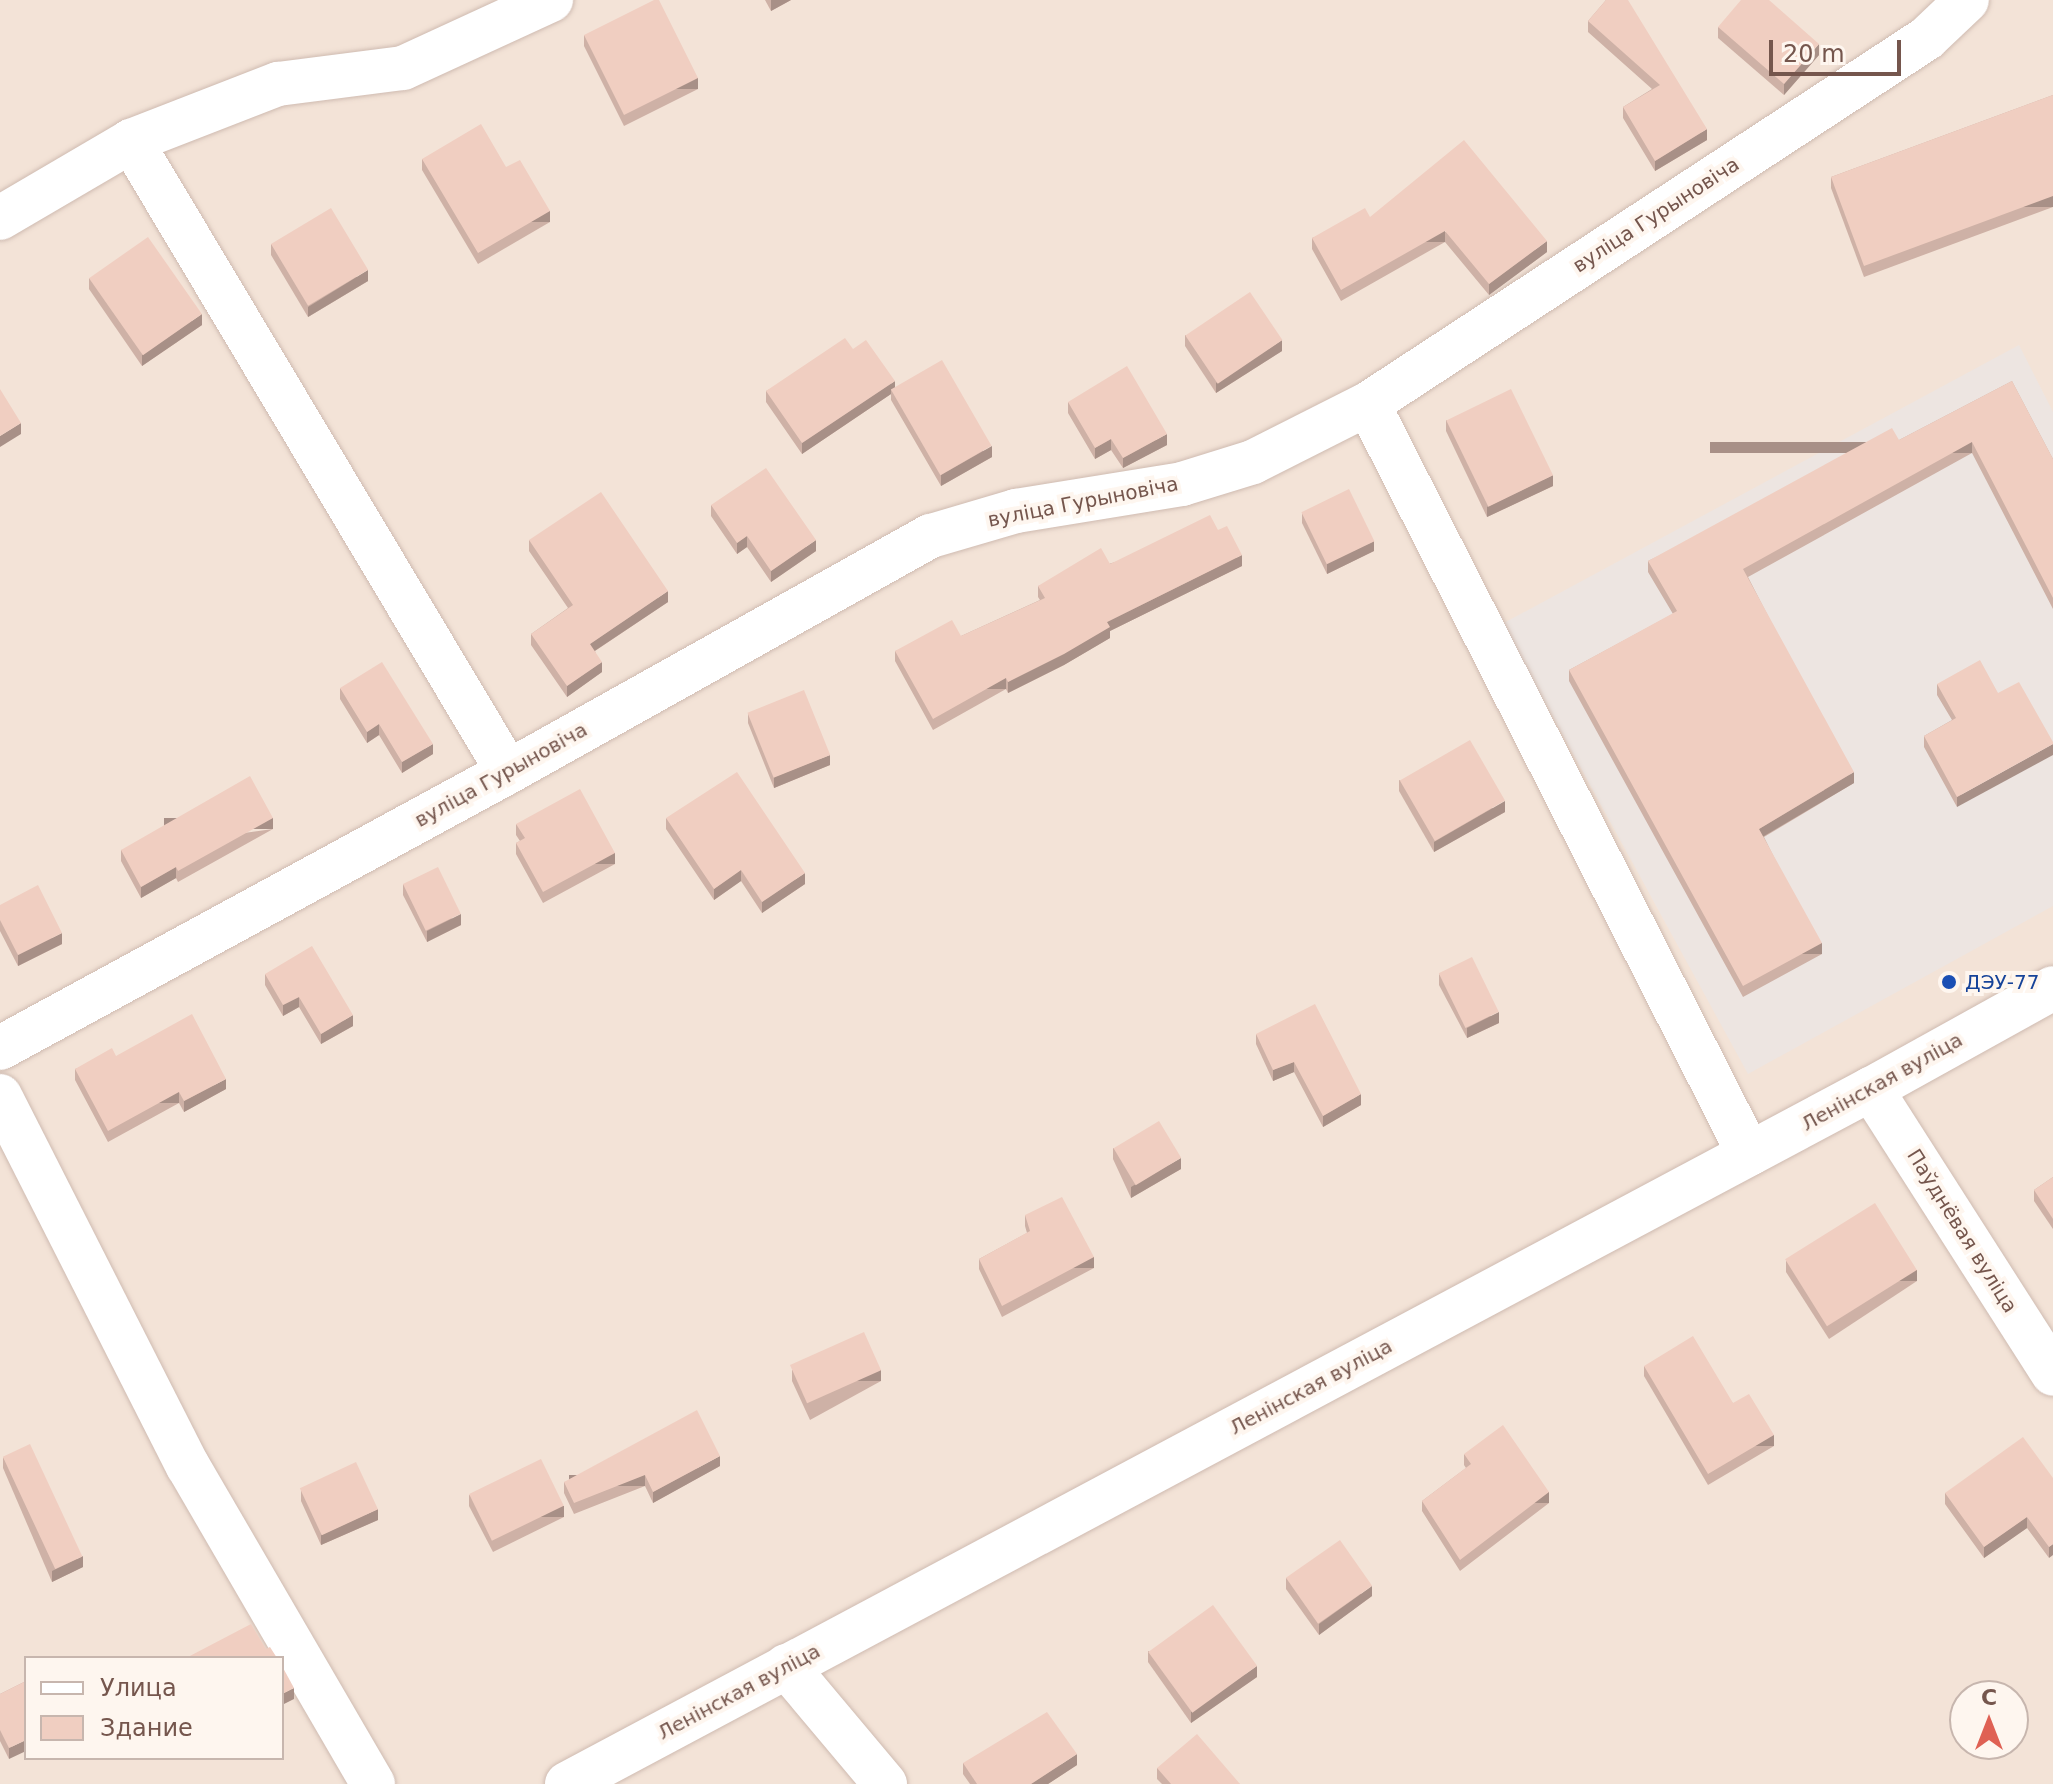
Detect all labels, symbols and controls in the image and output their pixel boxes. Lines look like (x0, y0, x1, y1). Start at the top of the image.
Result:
scale bar (1773, 24, 1905, 74)
text: 20 m (1783, 40, 1845, 68)
street label: вуліца Гурыновіча (1568, 152, 1744, 278)
street label: вуліца Гурыновіча (986, 472, 1180, 532)
street label: вуліца Гурыновіча (411, 718, 591, 832)
place label: ДЭУ-77 (1965, 970, 2039, 994)
marker: ДЭУ-77 (1940, 973, 1958, 991)
street label: Ленінская вуліца (1797, 1028, 1967, 1136)
street label: Паўднёвая вуліца (1902, 1145, 2022, 1317)
street label: Ленінская вуліца (1226, 1334, 1396, 1440)
street label: Ленінская вуліца (654, 1639, 824, 1745)
legend (24, 1656, 284, 1760)
text: Улица (100, 1674, 177, 1702)
north arrow (1949, 1680, 2029, 1760)
text: С (1981, 1685, 1997, 1710)
text: Здание (100, 1714, 193, 1742)

